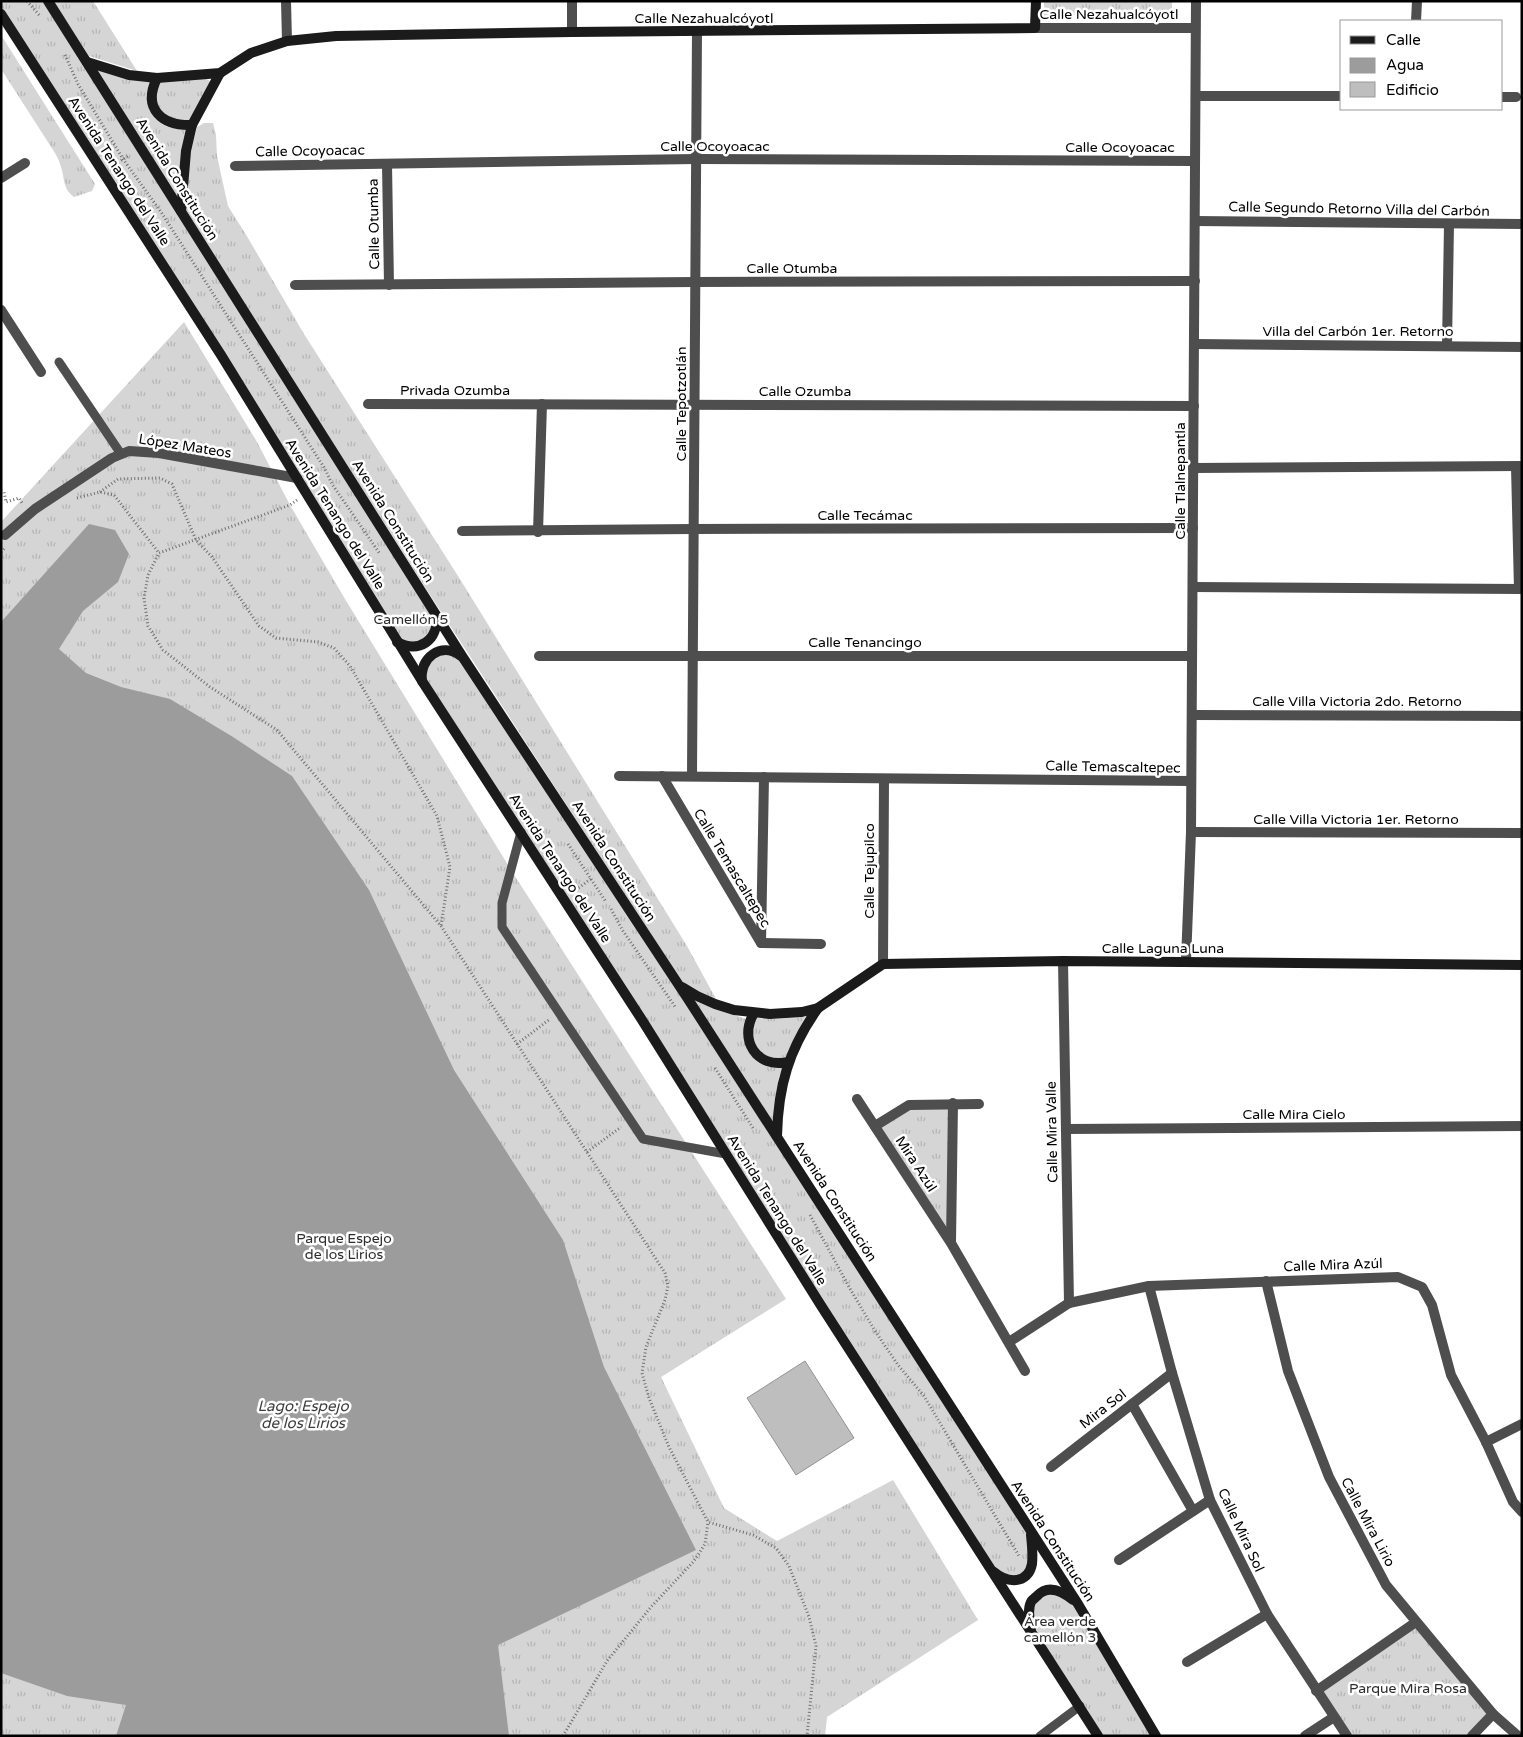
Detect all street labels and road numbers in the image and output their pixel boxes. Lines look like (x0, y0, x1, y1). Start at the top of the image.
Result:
street label: Calle Nezahualcóyotl (1040, 6, 1178, 23)
street label: Calle Nezahualcóyotl (635, 10, 773, 27)
street label: Avenida Tenango del Valle (64, 93, 174, 249)
street label: Avenida Constitución (132, 115, 222, 243)
street label: Calle Ocoyoacac (660, 138, 770, 155)
street label: Calle Ocoyoacac (1065, 139, 1175, 156)
street label: Calle Ocoyoacac (255, 142, 365, 160)
street label: Calle Otumba (365, 178, 383, 270)
street label: Calle Segundo Retorno Villa del Carbón (1228, 198, 1490, 220)
street label: Calle Otumba (747, 260, 837, 277)
street label: Villa del Carbón 1er. Retorno (1263, 323, 1453, 340)
street label: Calle Tepotzotlán (673, 347, 690, 461)
street label: Privada Ozumba (400, 382, 510, 399)
street label: Calle Ozumba (759, 383, 851, 400)
street label: Calle Tlalnepantla (1172, 422, 1189, 540)
street label: López Mateos (137, 430, 233, 462)
street label: Avenida Tenango del Valle (282, 435, 389, 593)
street label: Avenida Constitución (348, 457, 438, 585)
street label: Calle Tecámac (817, 507, 913, 524)
street label: Calle Tenancingo (808, 634, 922, 651)
street label: Calle Villa Victoria 2do. Retorno (1252, 693, 1462, 710)
street label: Calle Temascaltepec (1045, 757, 1181, 777)
street label: Avenida Tenango del Valle (505, 790, 615, 946)
street label: Avenida Constitución (568, 797, 660, 925)
street label: Calle Temascaltepec (690, 806, 774, 930)
street label: Calle Villa Victoria 1er. Retorno (1253, 811, 1459, 828)
street label: Calle Tejupilco (861, 823, 878, 919)
street label: Calle Laguna Luna (1102, 940, 1224, 957)
street label: Calle Mira Valle (1043, 1081, 1061, 1183)
street label: Calle Mira Cielo (1242, 1106, 1346, 1123)
street label: Avenida Tenango del Valle (724, 1131, 831, 1289)
street label: Mira Azúl (892, 1133, 940, 1195)
street label: Avenida Constitución (789, 1137, 881, 1265)
street label: Calle Mira Azúl (1283, 1255, 1383, 1275)
street label: Mira Sol (1076, 1386, 1130, 1432)
street label: Calle Mira Lirio (1337, 1474, 1399, 1570)
street label: Avenida Constitución (1007, 1477, 1099, 1605)
street label: Calle Mira Sol (1214, 1485, 1268, 1575)

